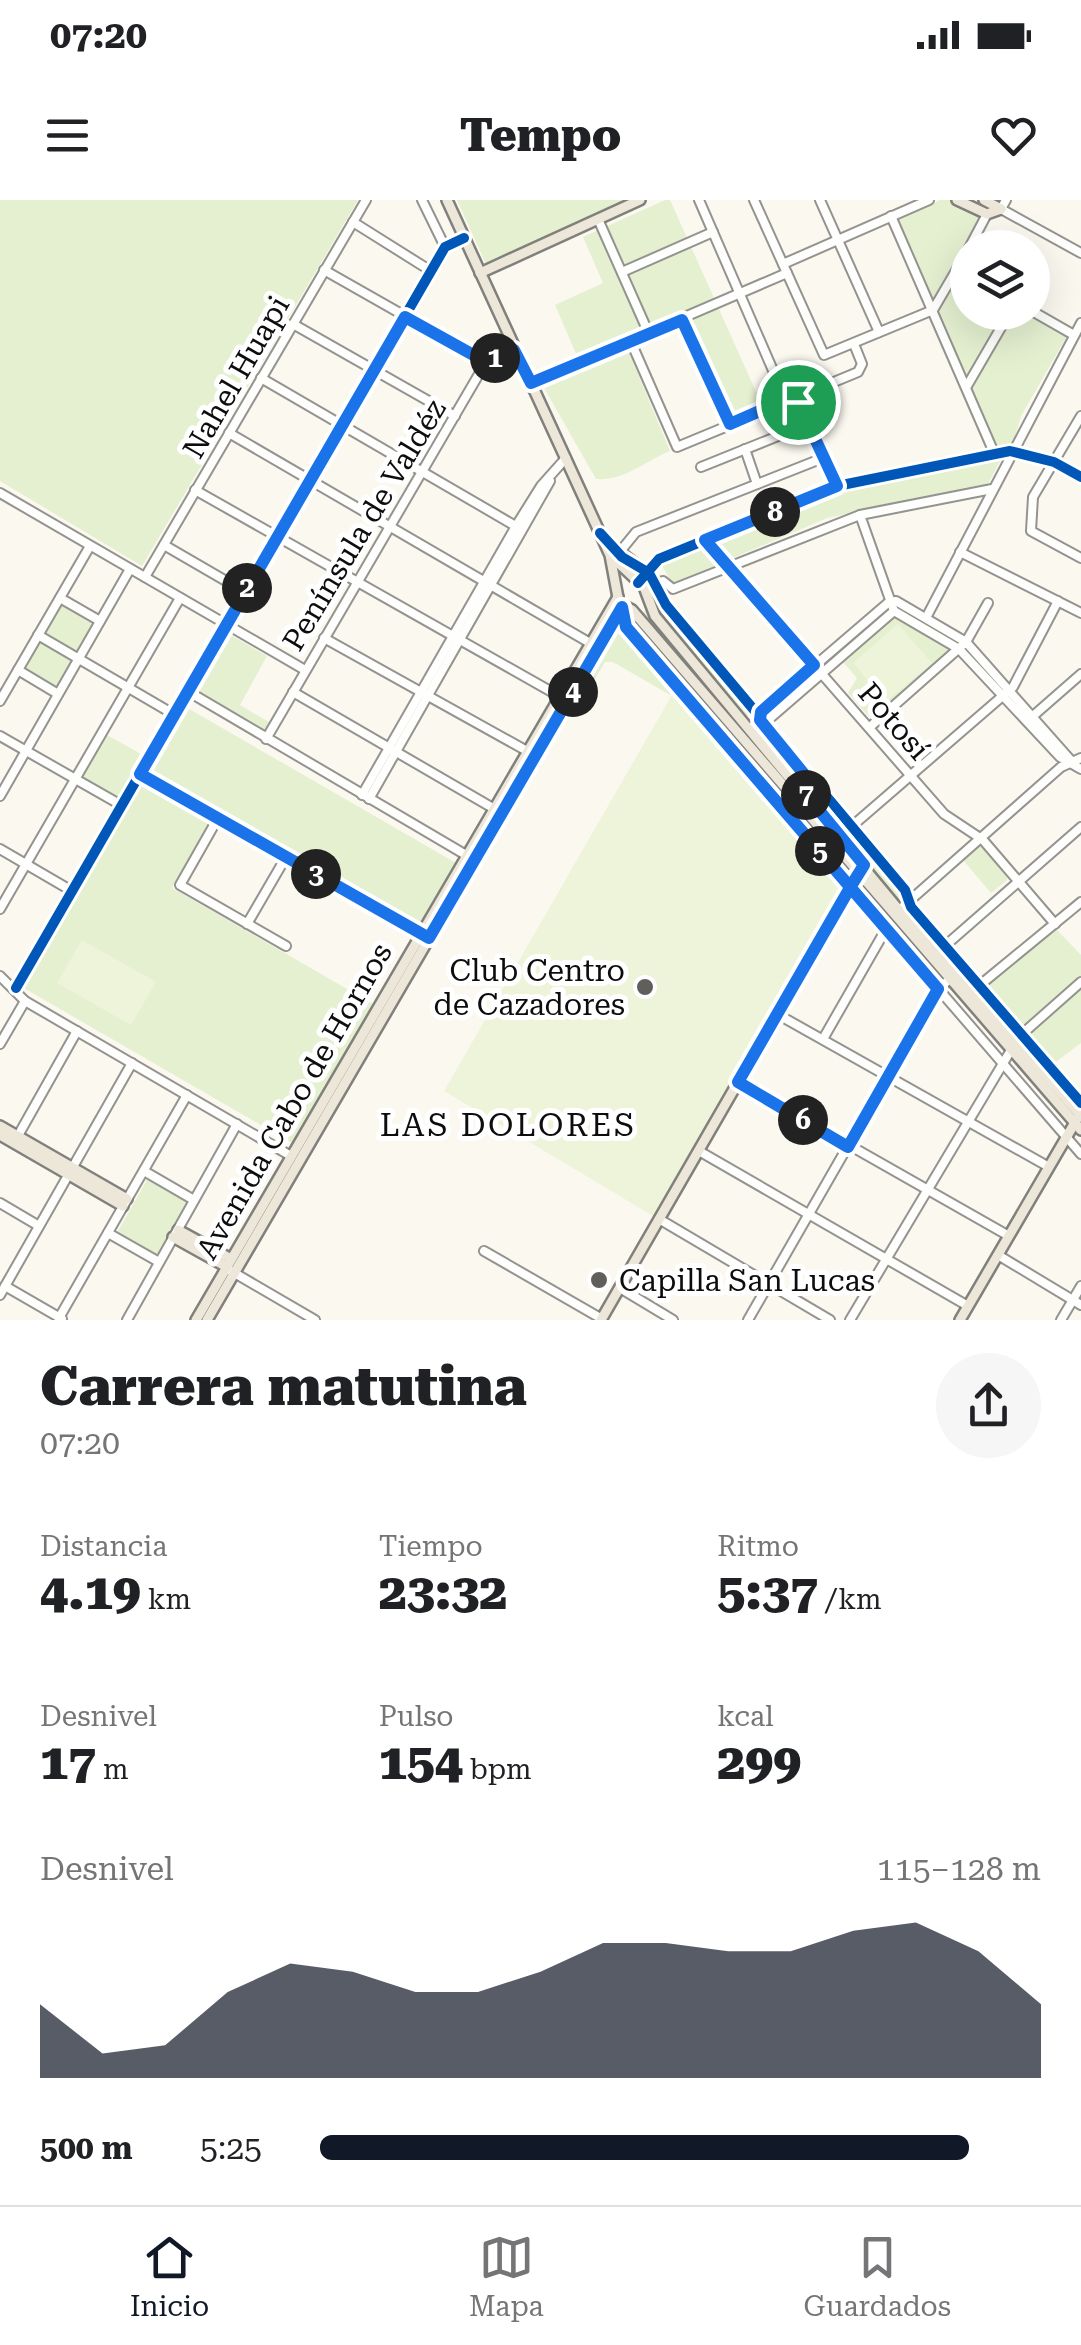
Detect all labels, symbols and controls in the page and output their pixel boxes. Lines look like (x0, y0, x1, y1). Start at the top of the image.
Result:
text: 07:20 (50, 13, 147, 57)
icon: menu (40, 108, 95, 163)
icon: heart (986, 108, 1041, 163)
text: Tempo (460, 109, 621, 162)
map controls (950, 230, 1050, 330)
button: layers (950, 230, 1050, 330)
street label: Nahel Huapi (176, 290, 296, 464)
pin: 1 (470, 333, 520, 383)
text: 1 (487, 341, 503, 374)
pin (756, 360, 841, 445)
icon: arrive (771, 375, 826, 430)
street label: Península de Valdéz (275, 393, 453, 657)
pin: 8 (750, 487, 800, 537)
text: 8 (767, 495, 783, 528)
pin: 2 (222, 563, 272, 613)
text: 2 (239, 571, 255, 604)
pin: 4 (548, 667, 598, 717)
text: 4 (565, 675, 581, 708)
street label: Potosí (851, 675, 937, 767)
pin: 7 (781, 770, 831, 820)
text: 7 (798, 778, 814, 811)
pin: 5 (795, 826, 845, 876)
text: 5 (812, 834, 828, 867)
pin: 3 (291, 849, 341, 899)
text: 3 (308, 857, 324, 890)
street label: Avenida Cabo de Hornos (189, 937, 399, 1265)
place label: Club Centro de Cazadores (433, 953, 625, 1022)
marker: Club Centro de Cazadores (634, 976, 656, 998)
pin: 6 (778, 1095, 828, 1145)
text: 6 (795, 1103, 811, 1136)
district label: LAS DOLORES (380, 1106, 636, 1144)
place label: Capilla San Lucas (619, 1263, 875, 1298)
marker: Capilla San Lucas (588, 1269, 610, 1291)
button: share (936, 1353, 1041, 1458)
text: Carrera matutina (40, 1354, 527, 1418)
text: 07:20 (40, 1424, 120, 1462)
text: Distancia (40, 1530, 167, 1563)
text: Tiempo (379, 1530, 483, 1563)
text: Ritmo (717, 1530, 799, 1563)
text: 4.19 (40, 1563, 141, 1621)
text: 23:32 (379, 1563, 507, 1621)
text: 5:37 (717, 1563, 818, 1621)
text: km (141, 1583, 191, 1616)
text: /km (818, 1583, 881, 1616)
text: Desnivel (40, 1700, 157, 1733)
text: Pulso (379, 1700, 454, 1733)
text: kcal (717, 1700, 774, 1733)
text: 17 (40, 1733, 96, 1791)
text: 154 (379, 1733, 463, 1791)
text: 299 (717, 1733, 801, 1791)
text: m (96, 1753, 129, 1786)
text: bpm (463, 1753, 532, 1786)
text: Desnivel (40, 1850, 174, 1888)
text: 115–128 m (877, 1850, 1041, 1888)
text: 500 m (40, 2129, 133, 2167)
text: 5:25 (200, 2129, 262, 2167)
tab: Inicio (130, 2230, 209, 2323)
tab: Mapa (469, 2230, 544, 2323)
tab: Guardados (803, 2230, 951, 2323)

